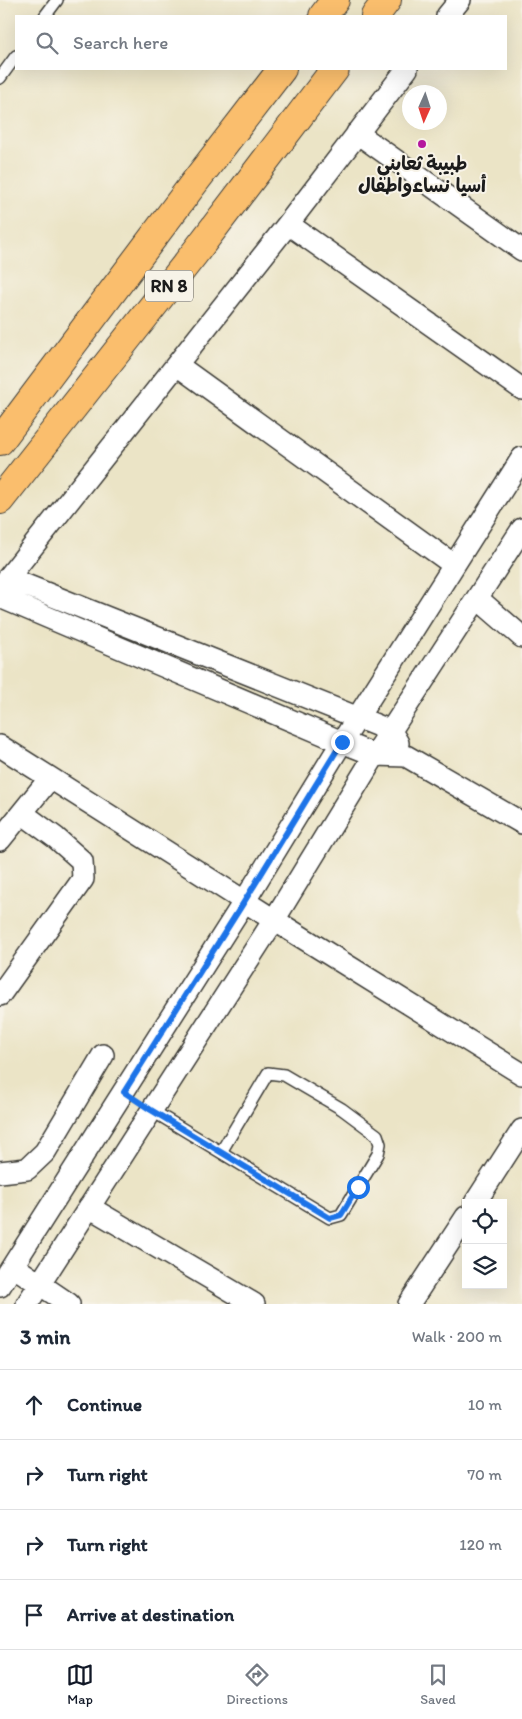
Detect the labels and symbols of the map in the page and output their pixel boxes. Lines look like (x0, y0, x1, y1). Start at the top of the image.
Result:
north arrow (402, 85, 447, 130)
marker: طبيبة ثعابني أسيا نساءواطفال (416, 138, 428, 150)
place label: طبيبة ثعابني أسيا نساءواطفال (358, 152, 487, 197)
road number: RN 8 (145, 270, 193, 302)
route end (331, 731, 354, 754)
route start (347, 1176, 370, 1199)

